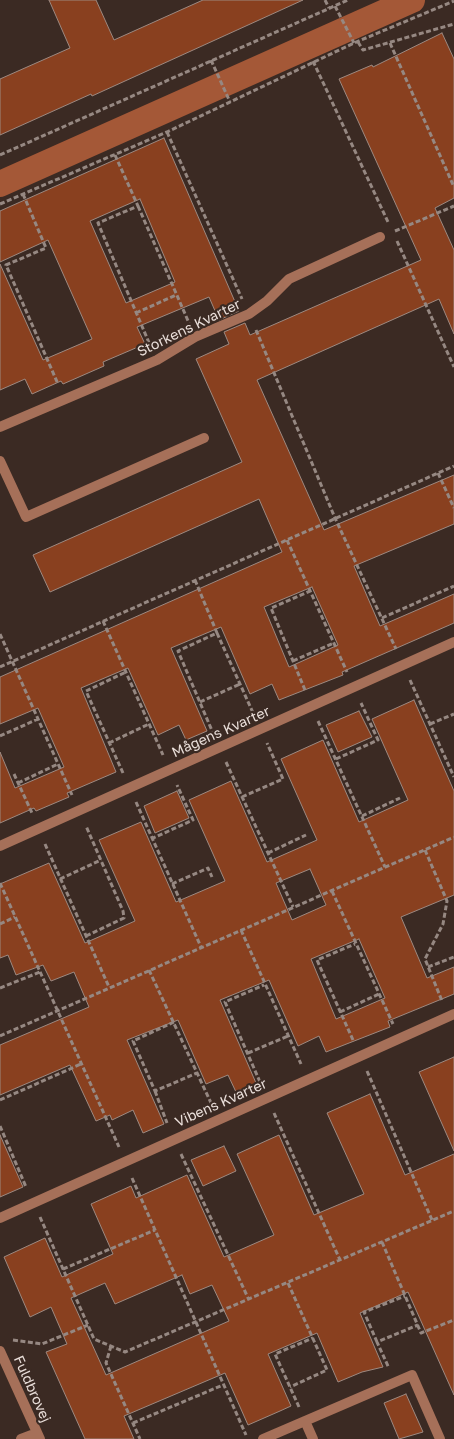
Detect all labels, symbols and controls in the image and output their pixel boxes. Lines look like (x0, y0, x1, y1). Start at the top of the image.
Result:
street label: Storkens Kvarter (135, 296, 243, 360)
street label: Mågens Kvarter (169, 703, 273, 761)
street label: Vibens Kvarter (172, 1075, 270, 1131)
street label: Fuldbrovej (10, 1353, 54, 1425)

